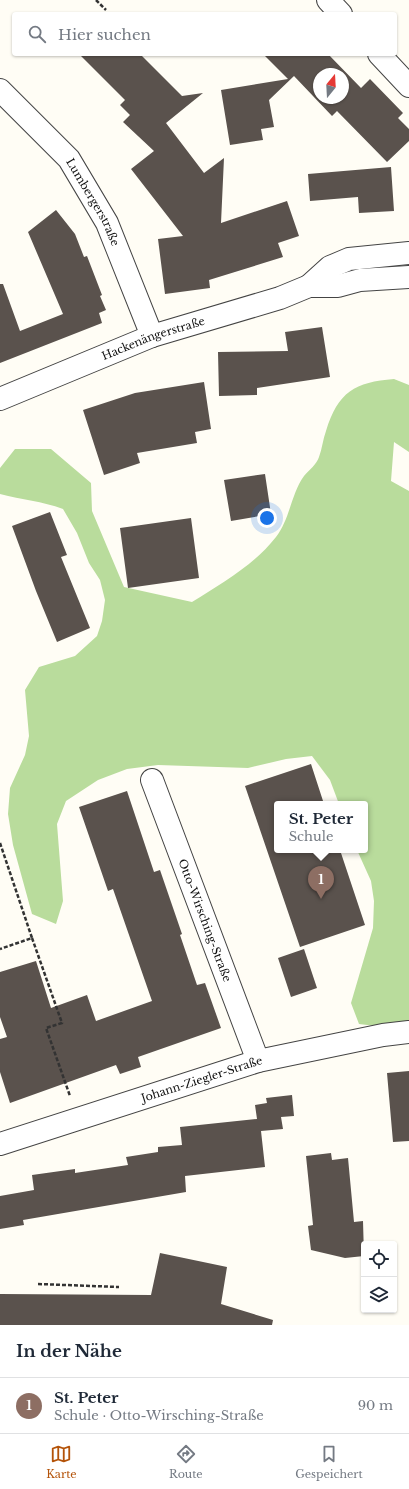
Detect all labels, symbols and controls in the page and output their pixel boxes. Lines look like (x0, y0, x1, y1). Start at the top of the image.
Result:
search box (12, 12, 397, 56)
icon: search (26, 23, 48, 45)
text: Hier suchen (58, 25, 151, 44)
north arrow (313, 68, 349, 104)
street label: Lumbergerstraße (63, 156, 122, 248)
street label: Hackenängerstraße (100, 314, 207, 363)
your location (257, 508, 277, 528)
popup (274, 801, 368, 853)
text: St. Peter (289, 809, 353, 828)
text: Schule (289, 828, 333, 845)
street label: Otto-Wirsching-Straße (175, 857, 235, 984)
pin: 1 (308, 866, 334, 899)
street label: Johann-Ziegler-Straße (138, 1053, 264, 1106)
map controls (361, 1241, 397, 1313)
button: locate (361, 1241, 397, 1277)
button: layers (361, 1277, 397, 1313)
text: In der Nähe (16, 1341, 122, 1362)
text: St. Peter (54, 1388, 119, 1407)
text: 1 (26, 1397, 32, 1414)
text: 90 m (358, 1397, 393, 1414)
text: Schule · Otto-Wirsching-Straße (54, 1407, 264, 1424)
tab: Karte (46, 1443, 77, 1481)
tab: Route (169, 1443, 203, 1481)
tab: Gespeichert (295, 1443, 363, 1481)

